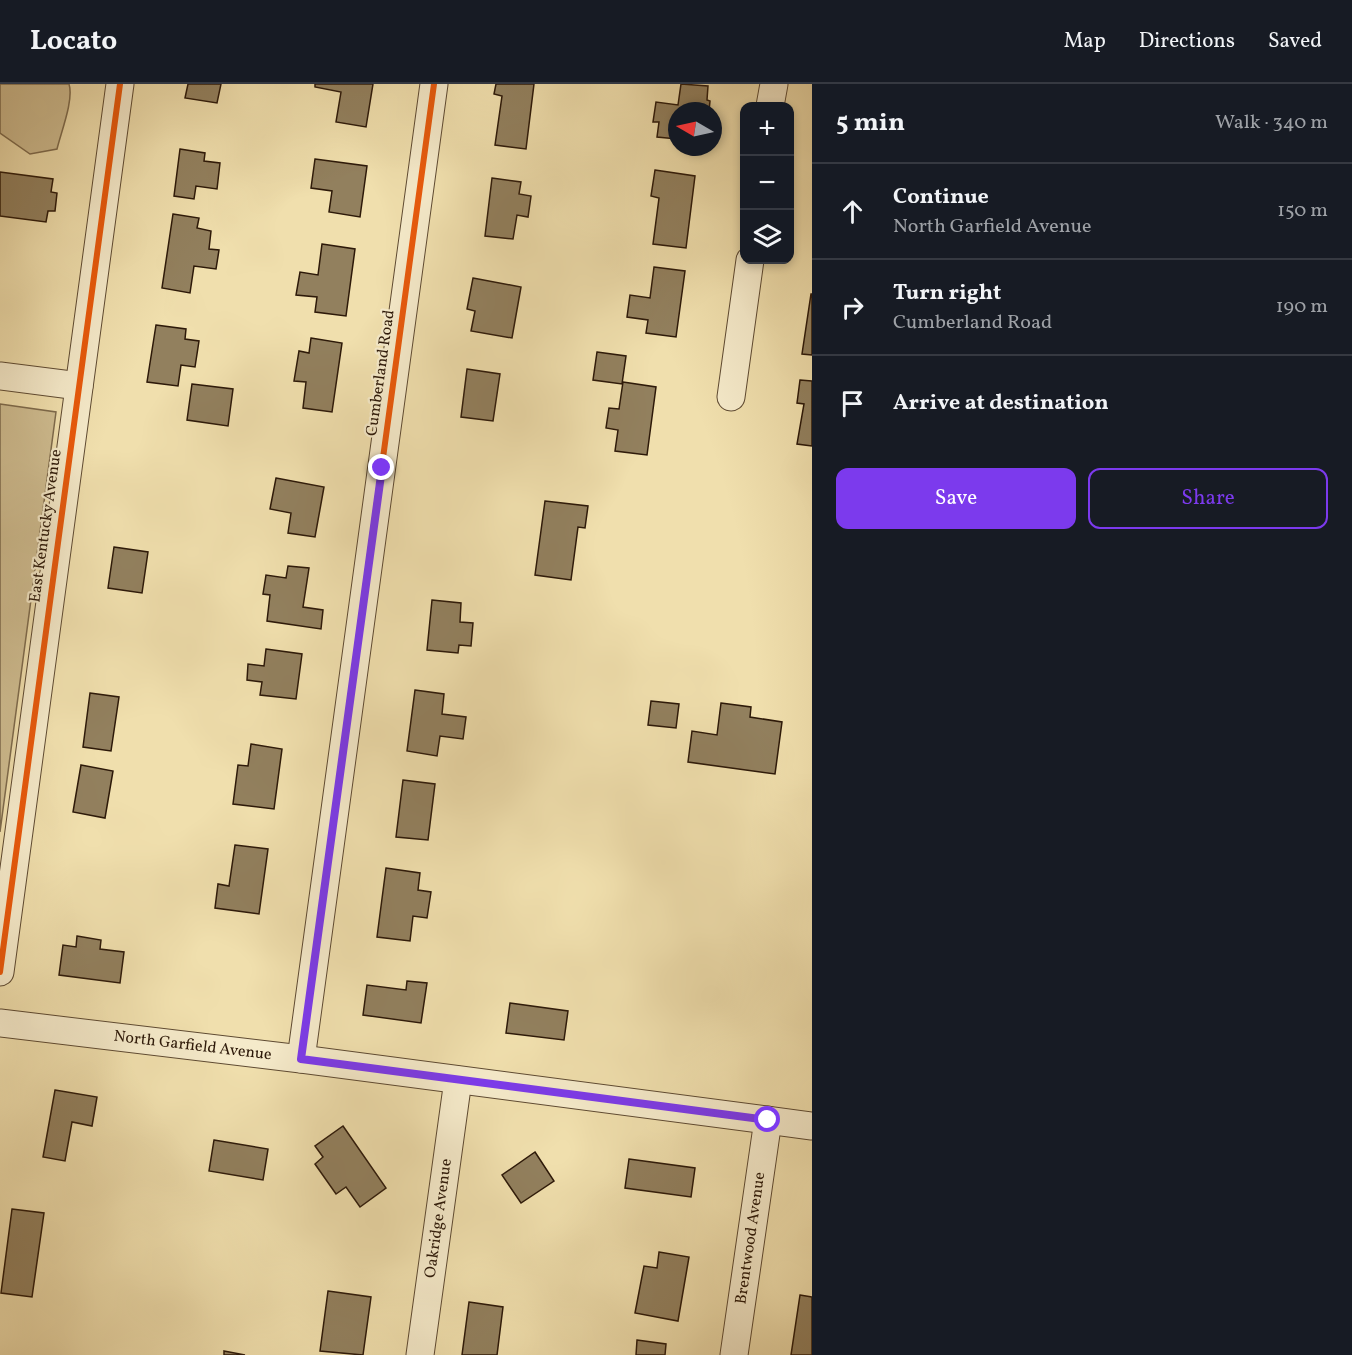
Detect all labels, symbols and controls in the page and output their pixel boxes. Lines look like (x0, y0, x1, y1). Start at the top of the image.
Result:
text: Locato (30, 22, 117, 61)
text: Map (1064, 27, 1106, 56)
text: Directions (1139, 27, 1235, 56)
text: Saved (1268, 27, 1322, 56)
north arrow (668, 102, 722, 156)
map controls (740, 102, 794, 264)
button: + (740, 102, 794, 156)
text: 5 min (836, 105, 905, 141)
text: Walk · 340 m (1215, 109, 1328, 137)
button: − (740, 156, 794, 210)
text: Continue (893, 182, 989, 213)
icon: ahead (836, 195, 869, 228)
text: 150 m (1277, 197, 1328, 225)
button: layers (740, 210, 794, 264)
text: North Garfield Avenue (893, 213, 1091, 241)
text: Turn right (893, 278, 1001, 309)
icon: right (836, 291, 869, 324)
text: 190 m (1276, 293, 1328, 321)
street label: Cumberland Road (361, 308, 401, 438)
text: Cumberland Road (893, 309, 1052, 337)
icon: arrive (836, 387, 869, 420)
text: Arrive at destination (893, 388, 1109, 419)
street label: East Kentucky Avenue (24, 448, 68, 604)
route end (368, 454, 394, 480)
button: Save (836, 468, 1076, 529)
button: Share (1088, 468, 1328, 529)
street label: North Garfield Avenue (112, 1026, 273, 1066)
route start (754, 1106, 780, 1132)
street label: Oakridge Avenue (420, 1157, 458, 1279)
street label: Brentwood Avenue (730, 1171, 771, 1306)

